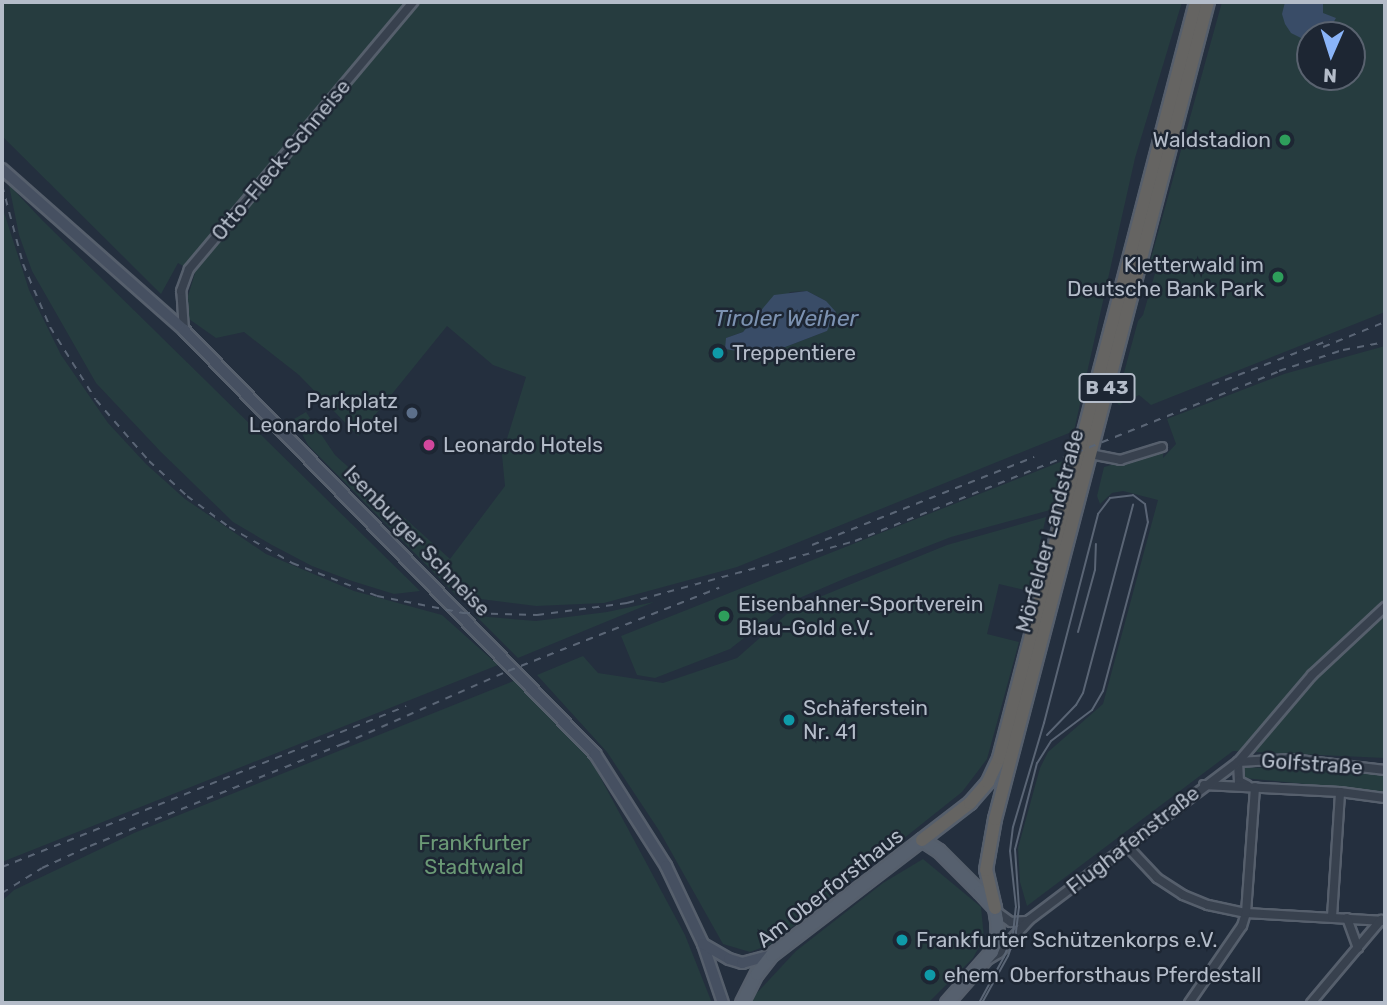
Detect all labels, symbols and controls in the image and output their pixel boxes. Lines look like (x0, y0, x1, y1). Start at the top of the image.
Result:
north arrow (1296, 21, 1366, 91)
text: N (1323, 64, 1337, 87)
street label: Otto-Fleck-Schneise (206, 74, 356, 246)
place label: Waldstadion (1153, 127, 1271, 153)
marker: Waldstadion (1277, 132, 1293, 148)
place label: Kletterwald im Deutsche Bank Park (1067, 252, 1264, 302)
marker: Kletterwald im Deutsche Bank Park (1270, 269, 1286, 285)
water label: Tiroler Weiher (713, 304, 859, 332)
place label: Treppentiere (732, 340, 856, 366)
marker: Treppentiere (710, 345, 726, 361)
road number: B 43 (1077, 372, 1137, 404)
place label: Parkplatz Leonardo Hotel (249, 388, 398, 438)
marker: Parkplatz Leonardo Hotel (404, 405, 420, 421)
street label: Mörfelder Landstraße (1011, 426, 1089, 636)
place label: Leonardo Hotels (443, 432, 603, 458)
marker: Leonardo Hotels (421, 437, 437, 453)
street label: Isenburger Schneise (338, 460, 496, 622)
place label: Eisenbahner-Sportverein Blau-Gold e.V. (738, 591, 983, 641)
marker: Eisenbahner-Sportverein Blau-Gold e.V. (716, 608, 732, 624)
place label: Schäferstein Nr. 41 (803, 695, 928, 745)
marker: Schäferstein Nr. 41 (781, 712, 797, 728)
street label: Golfstraße (1260, 748, 1364, 780)
street label: Flughafenstraße (1062, 780, 1204, 900)
street label: Am Oberforsthaus (752, 823, 908, 953)
park label: Frankfurter Stadtwald (418, 830, 530, 880)
place label: Frankfurter Schützenkorps e.V. (916, 927, 1218, 953)
marker: Frankfurter Schützenkorps e.V. (894, 932, 910, 948)
place label: ehem. Oberforsthaus Pferdestall (944, 962, 1261, 988)
marker: ehem. Oberforsthaus Pferdestall (922, 967, 938, 983)

